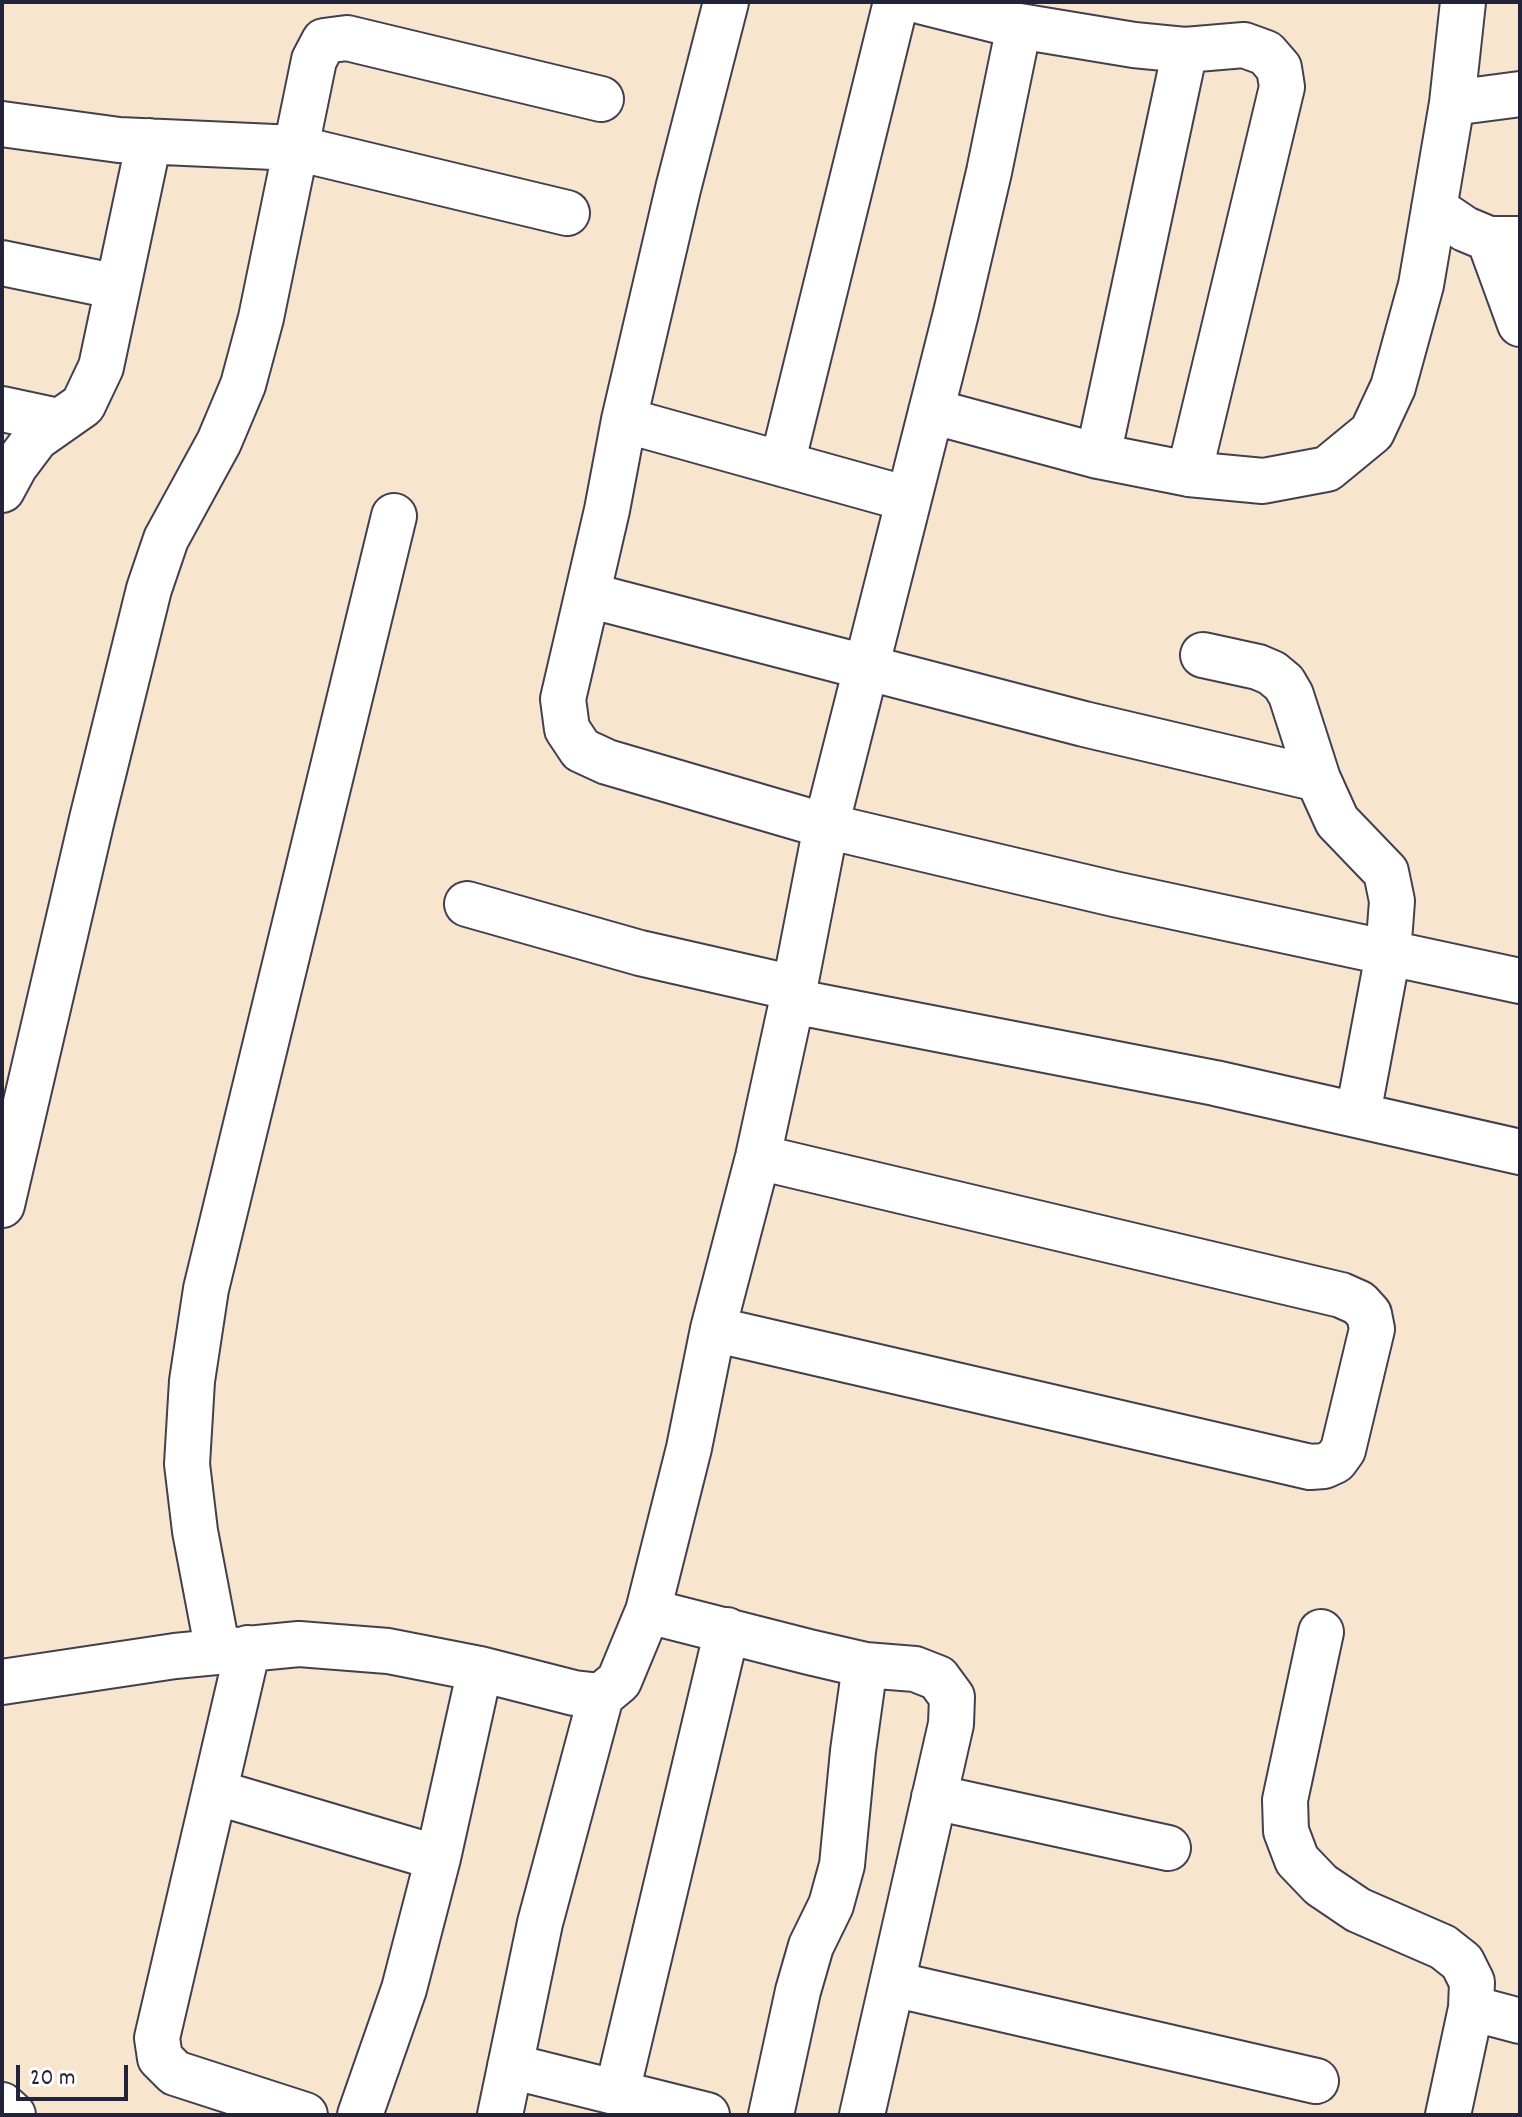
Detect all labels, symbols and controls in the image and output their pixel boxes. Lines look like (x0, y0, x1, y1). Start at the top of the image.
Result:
scale bar (20, 2049, 132, 2099)
text: 20 m (30, 2062, 76, 2096)

